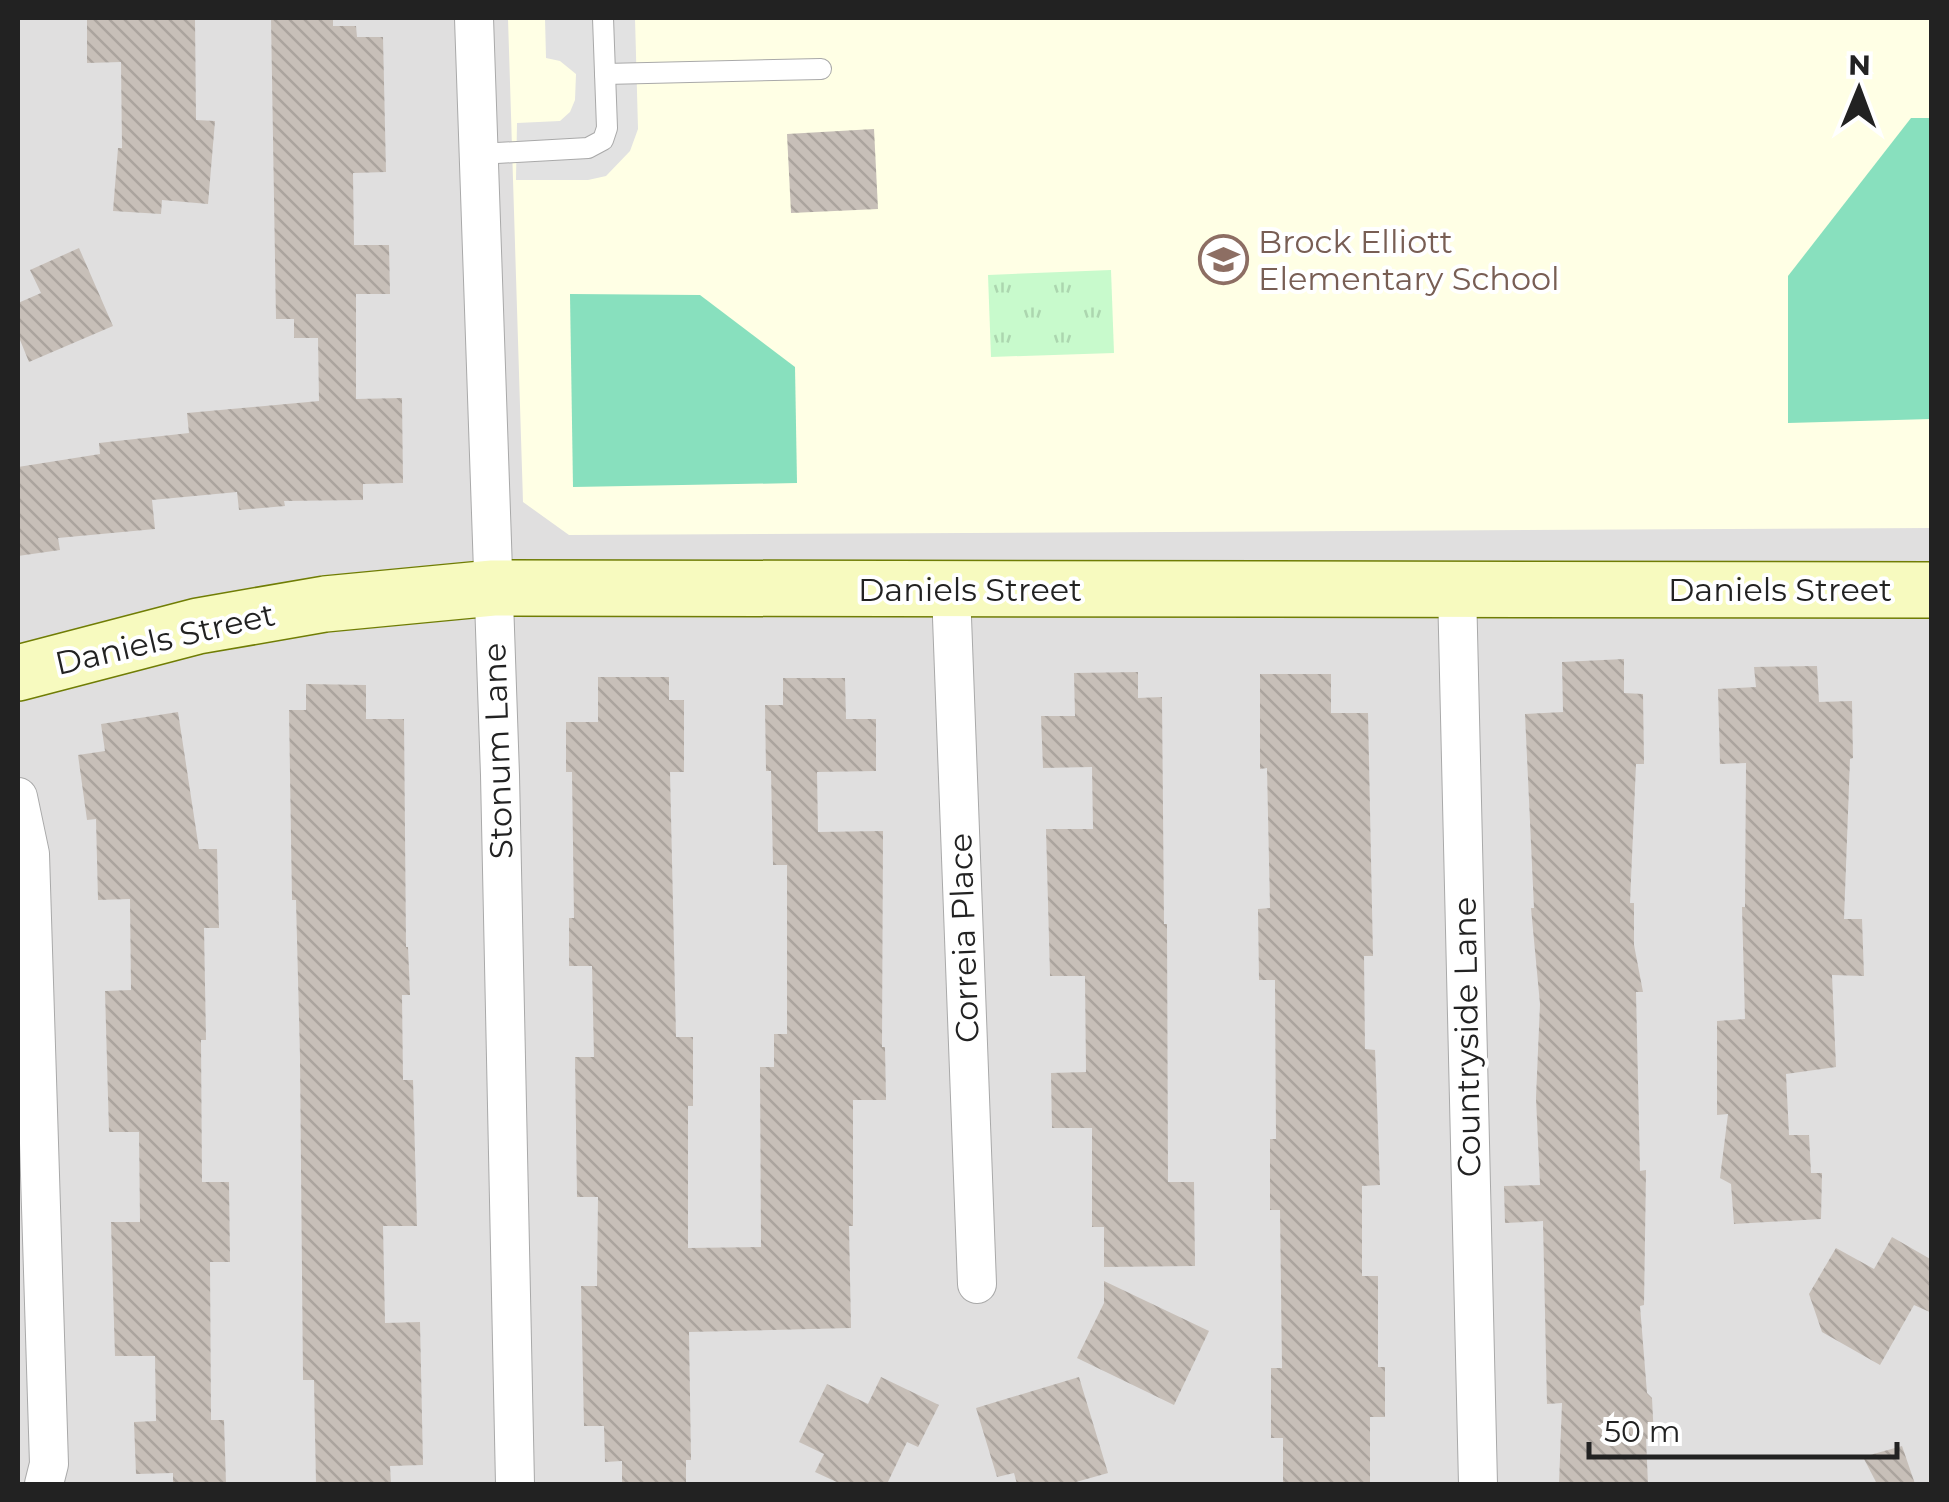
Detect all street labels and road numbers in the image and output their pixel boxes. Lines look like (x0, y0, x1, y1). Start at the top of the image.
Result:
street label: Daniels Street (858, 570, 1082, 609)
street label: Daniels Street (1668, 570, 1892, 609)
street label: Daniels Street (51, 594, 279, 683)
street label: Stonum Lane (474, 642, 521, 860)
street label: Correia Place (940, 833, 987, 1044)
street label: Countryside Lane (1445, 897, 1488, 1177)

